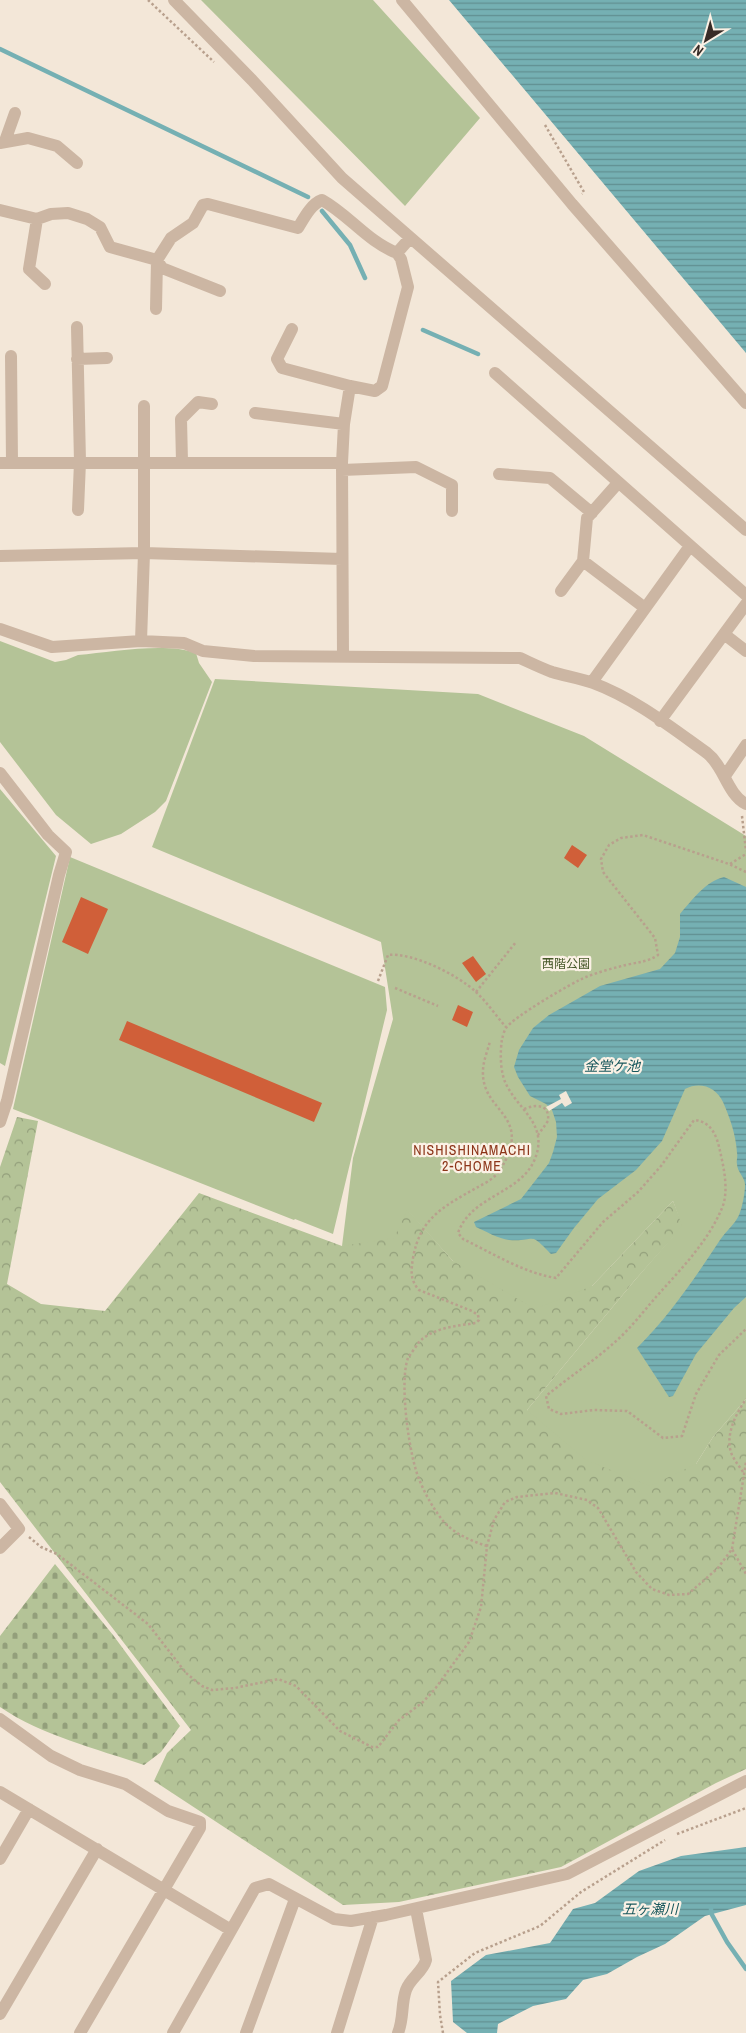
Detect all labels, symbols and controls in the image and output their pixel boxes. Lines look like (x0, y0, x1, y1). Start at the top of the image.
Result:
north arrow (681, 15, 731, 65)
text: N (689, 41, 707, 60)
park label: 西階公園 (542, 956, 590, 972)
water label: 金堂ケ池 (584, 1057, 642, 1075)
district label: NISHISHINAMACHI 2-CHOME (413, 1141, 531, 1175)
water label: 五ヶ瀬川 (622, 1900, 680, 1918)

